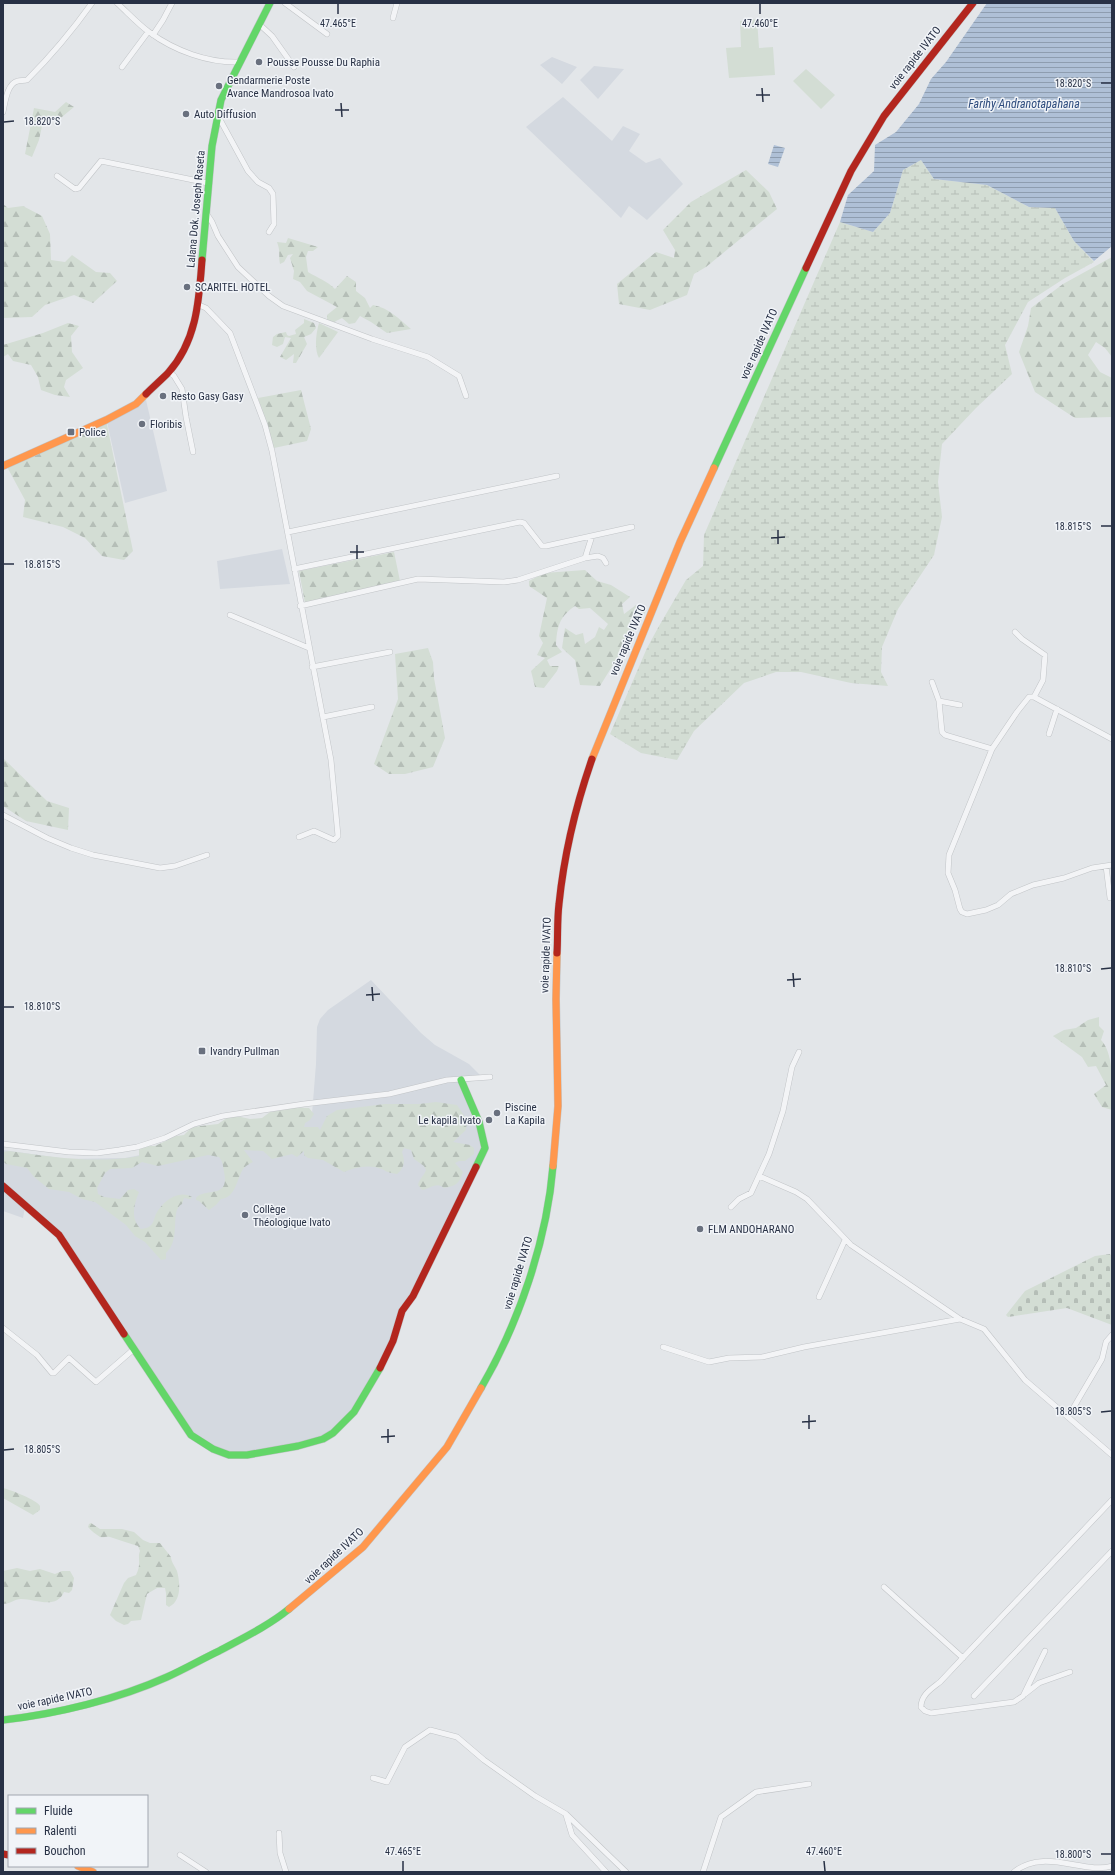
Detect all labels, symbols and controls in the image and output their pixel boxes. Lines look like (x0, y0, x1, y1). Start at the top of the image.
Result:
text: 47.465°E (320, 18, 356, 29)
text: 47.460°E (742, 18, 778, 29)
street label: voie rapide IVATO (886, 24, 944, 92)
place label: Pousse Pousse Du Raphia (267, 56, 380, 69)
marker: Pousse Pousse Du Raphia (254, 57, 264, 67)
place label: Gendarmerie Poste Avance Mandrosoa Ivato (227, 74, 334, 100)
text: 18.820°S (1055, 78, 1091, 89)
marker: Gendarmerie Poste Avance Mandrosoa Ivato (214, 81, 224, 91)
water label: Farihy Andranotapahana (968, 97, 1080, 111)
place label: Auto Diffusion (194, 108, 256, 121)
marker: Auto Diffusion (181, 109, 191, 119)
text: 18.820°S (24, 116, 60, 127)
street label: Lalana Dok. Joseph Raseta (184, 150, 208, 268)
place label: SCARITEL HOTEL (195, 281, 270, 294)
marker: SCARITEL HOTEL (182, 282, 192, 292)
street label: voie rapide IVATO (738, 307, 780, 381)
place label: Resto Gasy Gasy (171, 390, 244, 403)
marker: Resto Gasy Gasy (158, 391, 168, 401)
place label: Floribis (150, 418, 182, 431)
marker: Floribis (137, 419, 147, 429)
place label: Police (79, 426, 106, 439)
marker: Police (66, 427, 76, 437)
text: 18.815°S (1055, 521, 1091, 532)
text: 18.815°S (24, 559, 60, 570)
street label: voie rapide IVATO (607, 602, 649, 678)
street label: voie rapide IVATO (538, 917, 554, 993)
text: 18.810°S (1055, 963, 1091, 974)
text: 18.810°S (24, 1001, 60, 1012)
place label: Ivandry Pullman (210, 1045, 279, 1058)
marker: Ivandry Pullman (197, 1046, 207, 1056)
place label: Piscine La Kapila (505, 1101, 545, 1127)
marker: Piscine La Kapila (492, 1108, 502, 1118)
place label: Le kapila Ivato (418, 1114, 481, 1127)
marker: Le kapila Ivato (484, 1115, 494, 1125)
place label: Collège Théologique Ivato (253, 1203, 331, 1229)
marker: Collège Théologique Ivato (240, 1210, 250, 1220)
place label: FLM ANDOHARANO (708, 1223, 794, 1236)
marker: FLM ANDOHARANO (695, 1224, 705, 1234)
street label: voie rapide IVATO (501, 1235, 535, 1311)
text: 18.805°S (1055, 1406, 1091, 1417)
text: 18.805°S (24, 1444, 60, 1455)
street label: voie rapide IVATO (302, 1525, 366, 1587)
street label: voie rapide IVATO (16, 1685, 94, 1713)
legend (8, 1795, 148, 1867)
text: Fluide (44, 1804, 73, 1818)
text: Ralenti (44, 1824, 77, 1838)
text: Bouchon (44, 1844, 86, 1858)
text: 47.465°E (385, 1846, 421, 1857)
text: 47.460°E (806, 1846, 842, 1857)
text: 18.800°S (1055, 1849, 1091, 1860)

